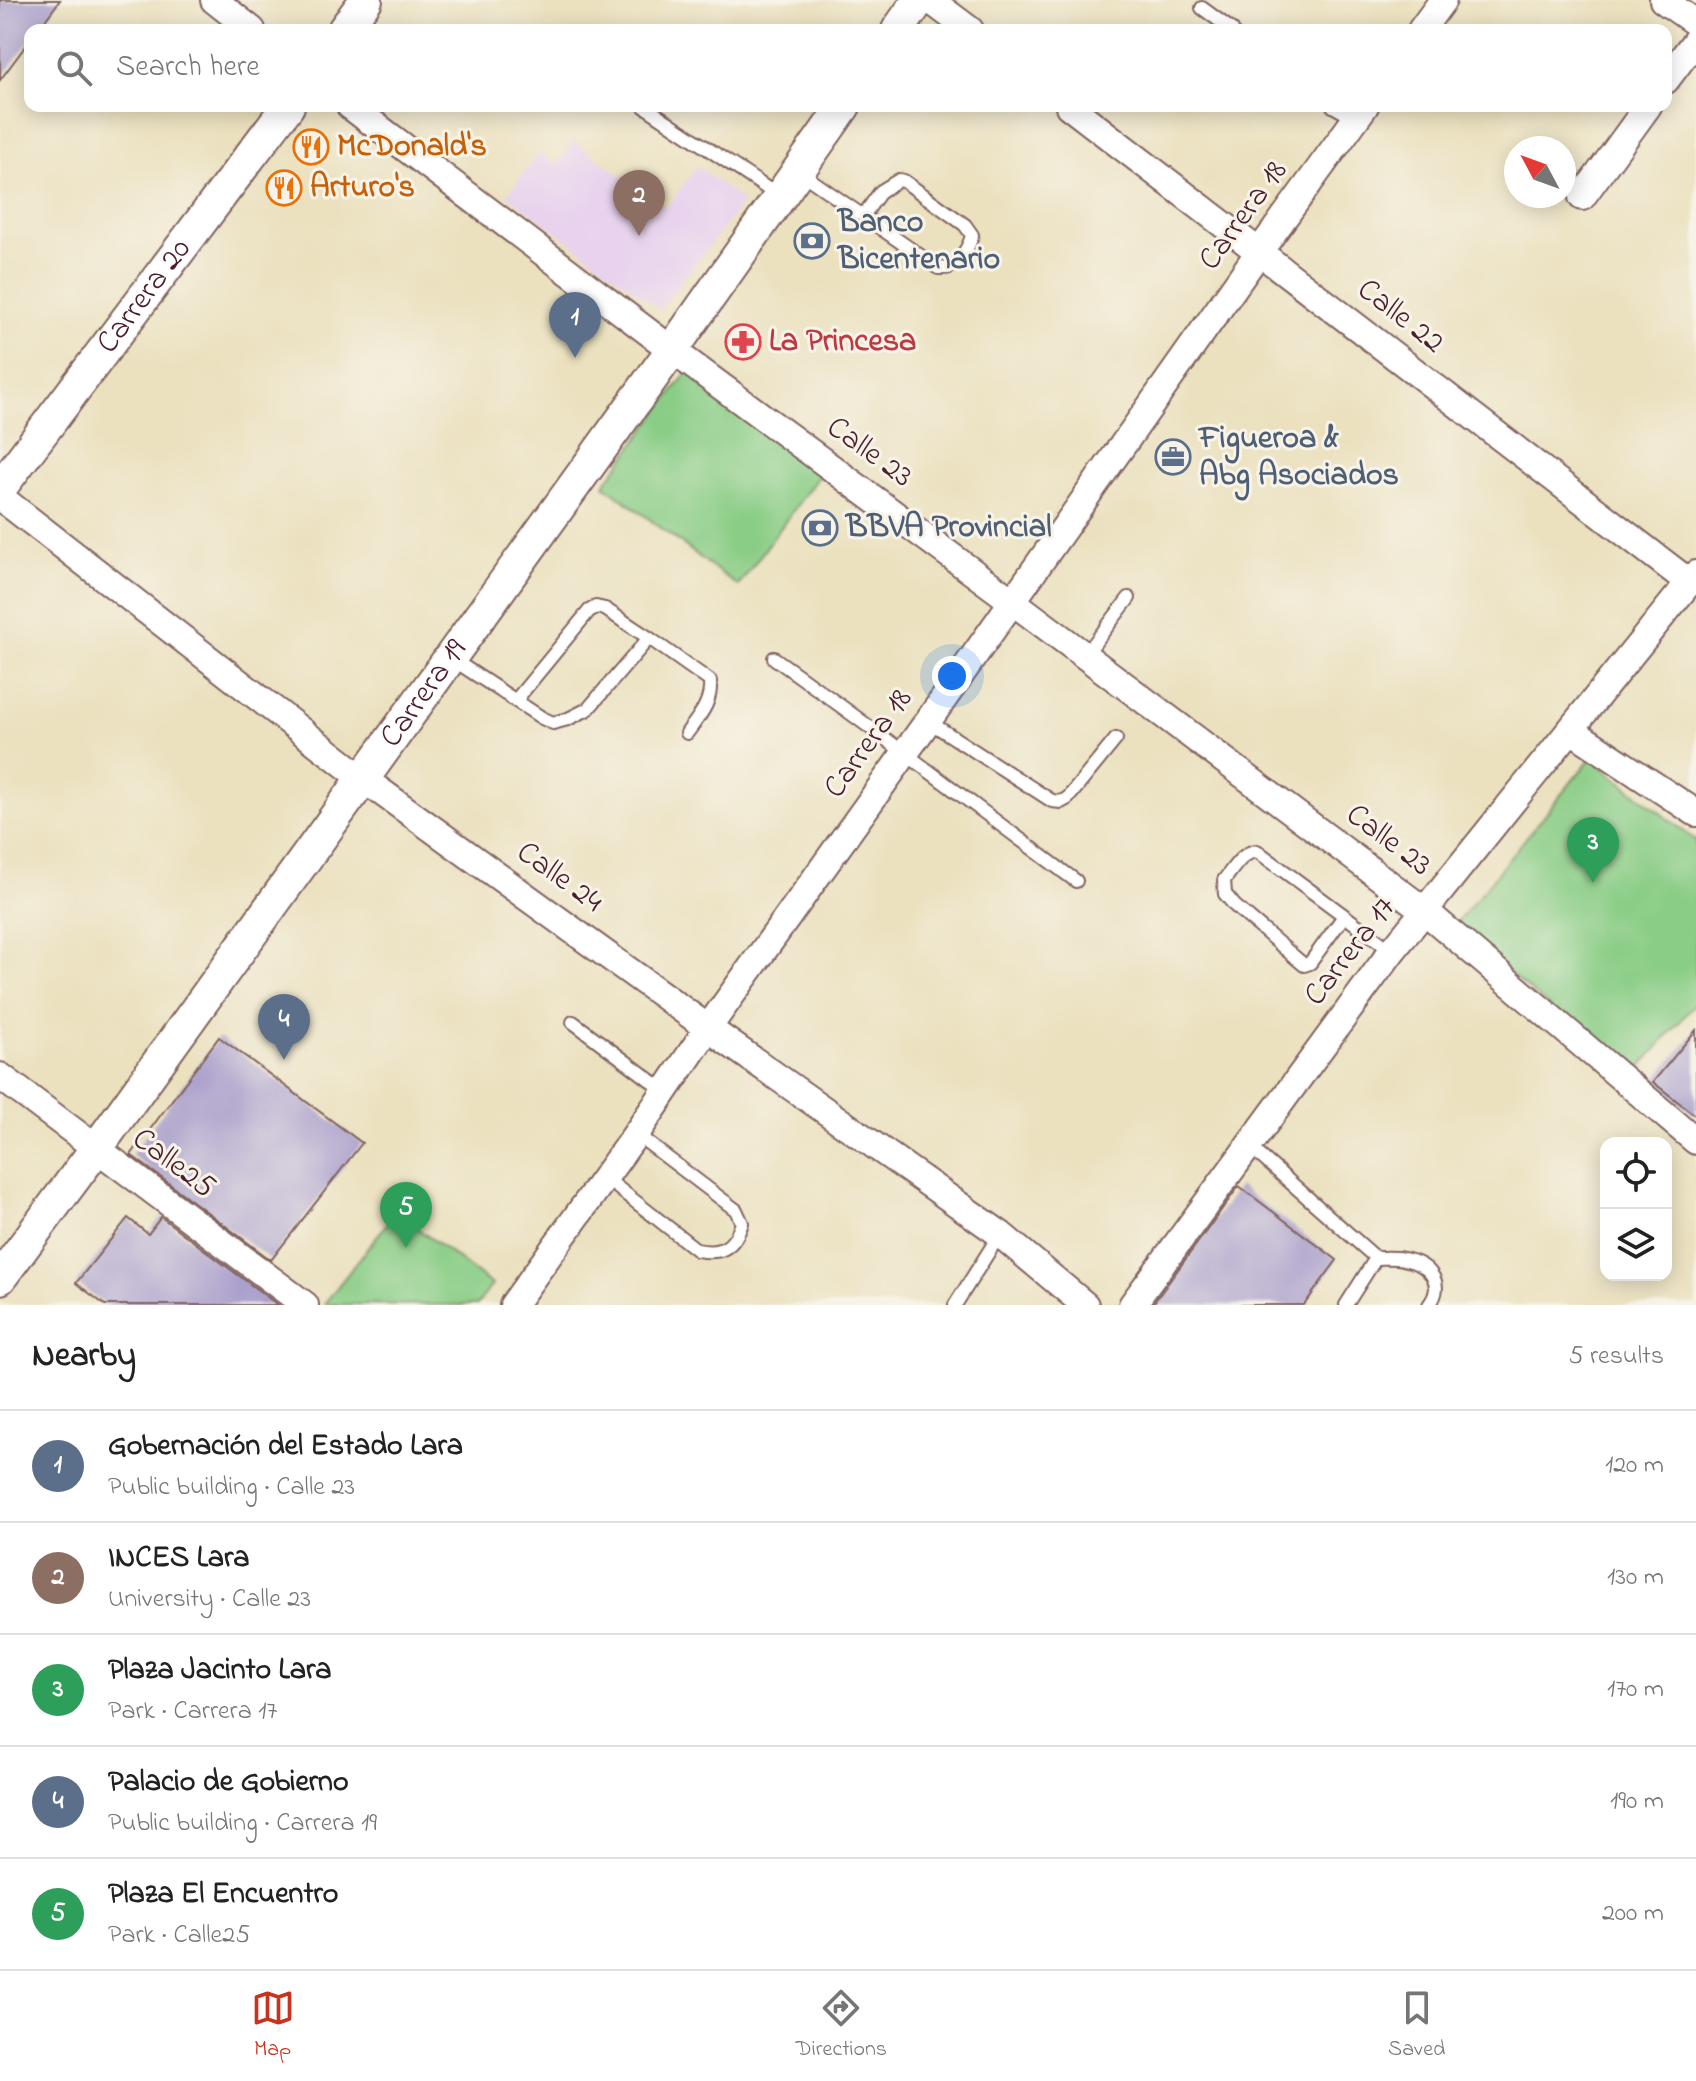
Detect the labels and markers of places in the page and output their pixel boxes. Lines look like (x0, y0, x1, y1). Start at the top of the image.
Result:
place label: McDonald's (337, 124, 487, 171)
restaurant icon: McDonald's (292, 128, 330, 166)
place label: Arturo's (310, 165, 415, 212)
restaurant icon: Arturo's (265, 169, 303, 207)
pin: 2 (613, 170, 665, 236)
place label: Banco Bicentenario (836, 200, 1000, 284)
bank icon: Banco Bicentenario (793, 222, 831, 260)
pin: 1 (549, 292, 601, 358)
place label: La Princesa (769, 319, 916, 366)
pharmacy icon: La Princesa (724, 323, 762, 361)
place label: Figueroa & Abg Asociados (1197, 416, 1399, 501)
office icon: Figueroa & Abg Asociados (1154, 438, 1192, 476)
place label: BBVA Provincial (844, 505, 1052, 552)
bank icon: BBVA Provincial (801, 509, 839, 547)
pin: 3 (1567, 817, 1619, 883)
pin: 4 (258, 994, 310, 1060)
pin: 5 (380, 1182, 432, 1248)

